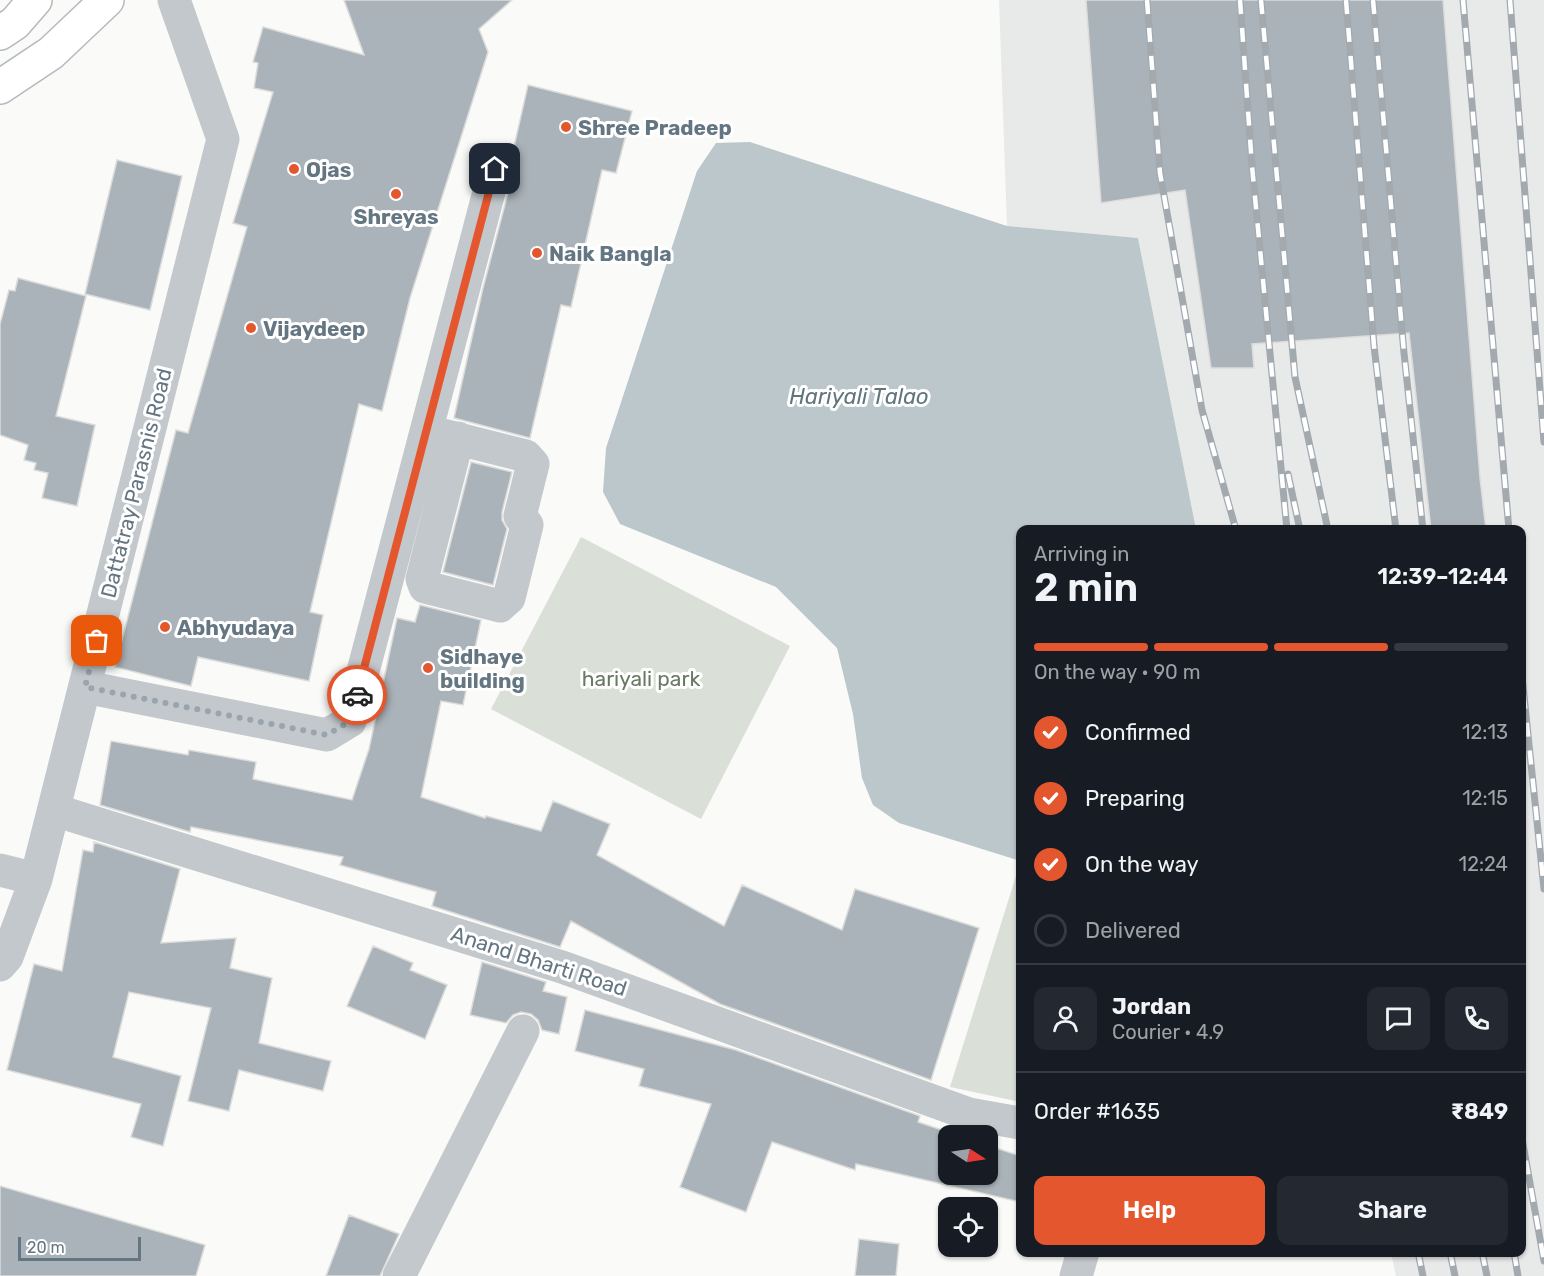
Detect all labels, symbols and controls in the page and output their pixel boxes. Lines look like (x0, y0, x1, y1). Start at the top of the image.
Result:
place label: Shree Pradeep (578, 115, 732, 140)
marker: Shree Pradeep (559, 120, 573, 134)
pin (469, 143, 520, 194)
icon: home (478, 152, 511, 185)
place label: Ojas (306, 157, 351, 182)
marker: Ojas (287, 162, 301, 176)
marker: Shreyas (389, 187, 403, 201)
place label: Shreyas (353, 204, 439, 229)
place label: Naik Bangla (549, 241, 672, 266)
marker: Naik Bangla (530, 246, 544, 260)
place label: Vijaydeep (263, 316, 365, 341)
marker: Vijaydeep (244, 321, 258, 335)
street label: Dattatray Parasnis Road (95, 366, 177, 600)
water label: Hariyali Talao (789, 383, 929, 410)
text: Arriving in (1034, 542, 1129, 566)
text: 12:39–12:44 (1378, 563, 1508, 590)
text: 2 min (1034, 565, 1138, 611)
pin (71, 615, 122, 666)
place label: Abhyudaya (177, 615, 294, 640)
marker: Abhyudaya (158, 620, 172, 634)
icon: bag (80, 624, 113, 657)
place label: Sidhaye building (440, 644, 525, 693)
text: On the way · 90 m (1034, 660, 1200, 684)
marker: Sidhaye building (421, 661, 435, 675)
courier (327, 665, 387, 725)
park label: hariyali park (582, 666, 700, 691)
icon: car (341, 679, 374, 712)
icon: check (1034, 716, 1067, 749)
text: Confirmed (1085, 719, 1191, 746)
text: 12:13 (1462, 720, 1508, 744)
icon: check (1034, 782, 1067, 815)
text: Preparing (1085, 785, 1185, 812)
text: 12:15 (1462, 786, 1508, 810)
icon: check (1034, 848, 1067, 881)
text: On the way (1085, 851, 1199, 878)
text: 12:24 (1459, 852, 1508, 876)
text: Delivered (1085, 917, 1181, 944)
street label: Anand Bharti Road (448, 921, 630, 1001)
button: person (1034, 987, 1097, 1050)
button: chat (1367, 987, 1430, 1050)
button: phone (1445, 987, 1508, 1050)
text: Jordan (1112, 993, 1191, 1020)
text: Courier · 4.9 (1112, 1020, 1224, 1044)
text: Order #1635 (1034, 1098, 1160, 1125)
text: ₹849 (1451, 1098, 1508, 1125)
north arrow (938, 1125, 998, 1185)
map controls (938, 1125, 998, 1257)
button: Help (1034, 1176, 1265, 1245)
button: Share (1277, 1176, 1508, 1245)
button: locate (938, 1197, 998, 1257)
scale bar (18, 1234, 141, 1262)
text: 20 m (27, 1238, 65, 1257)

